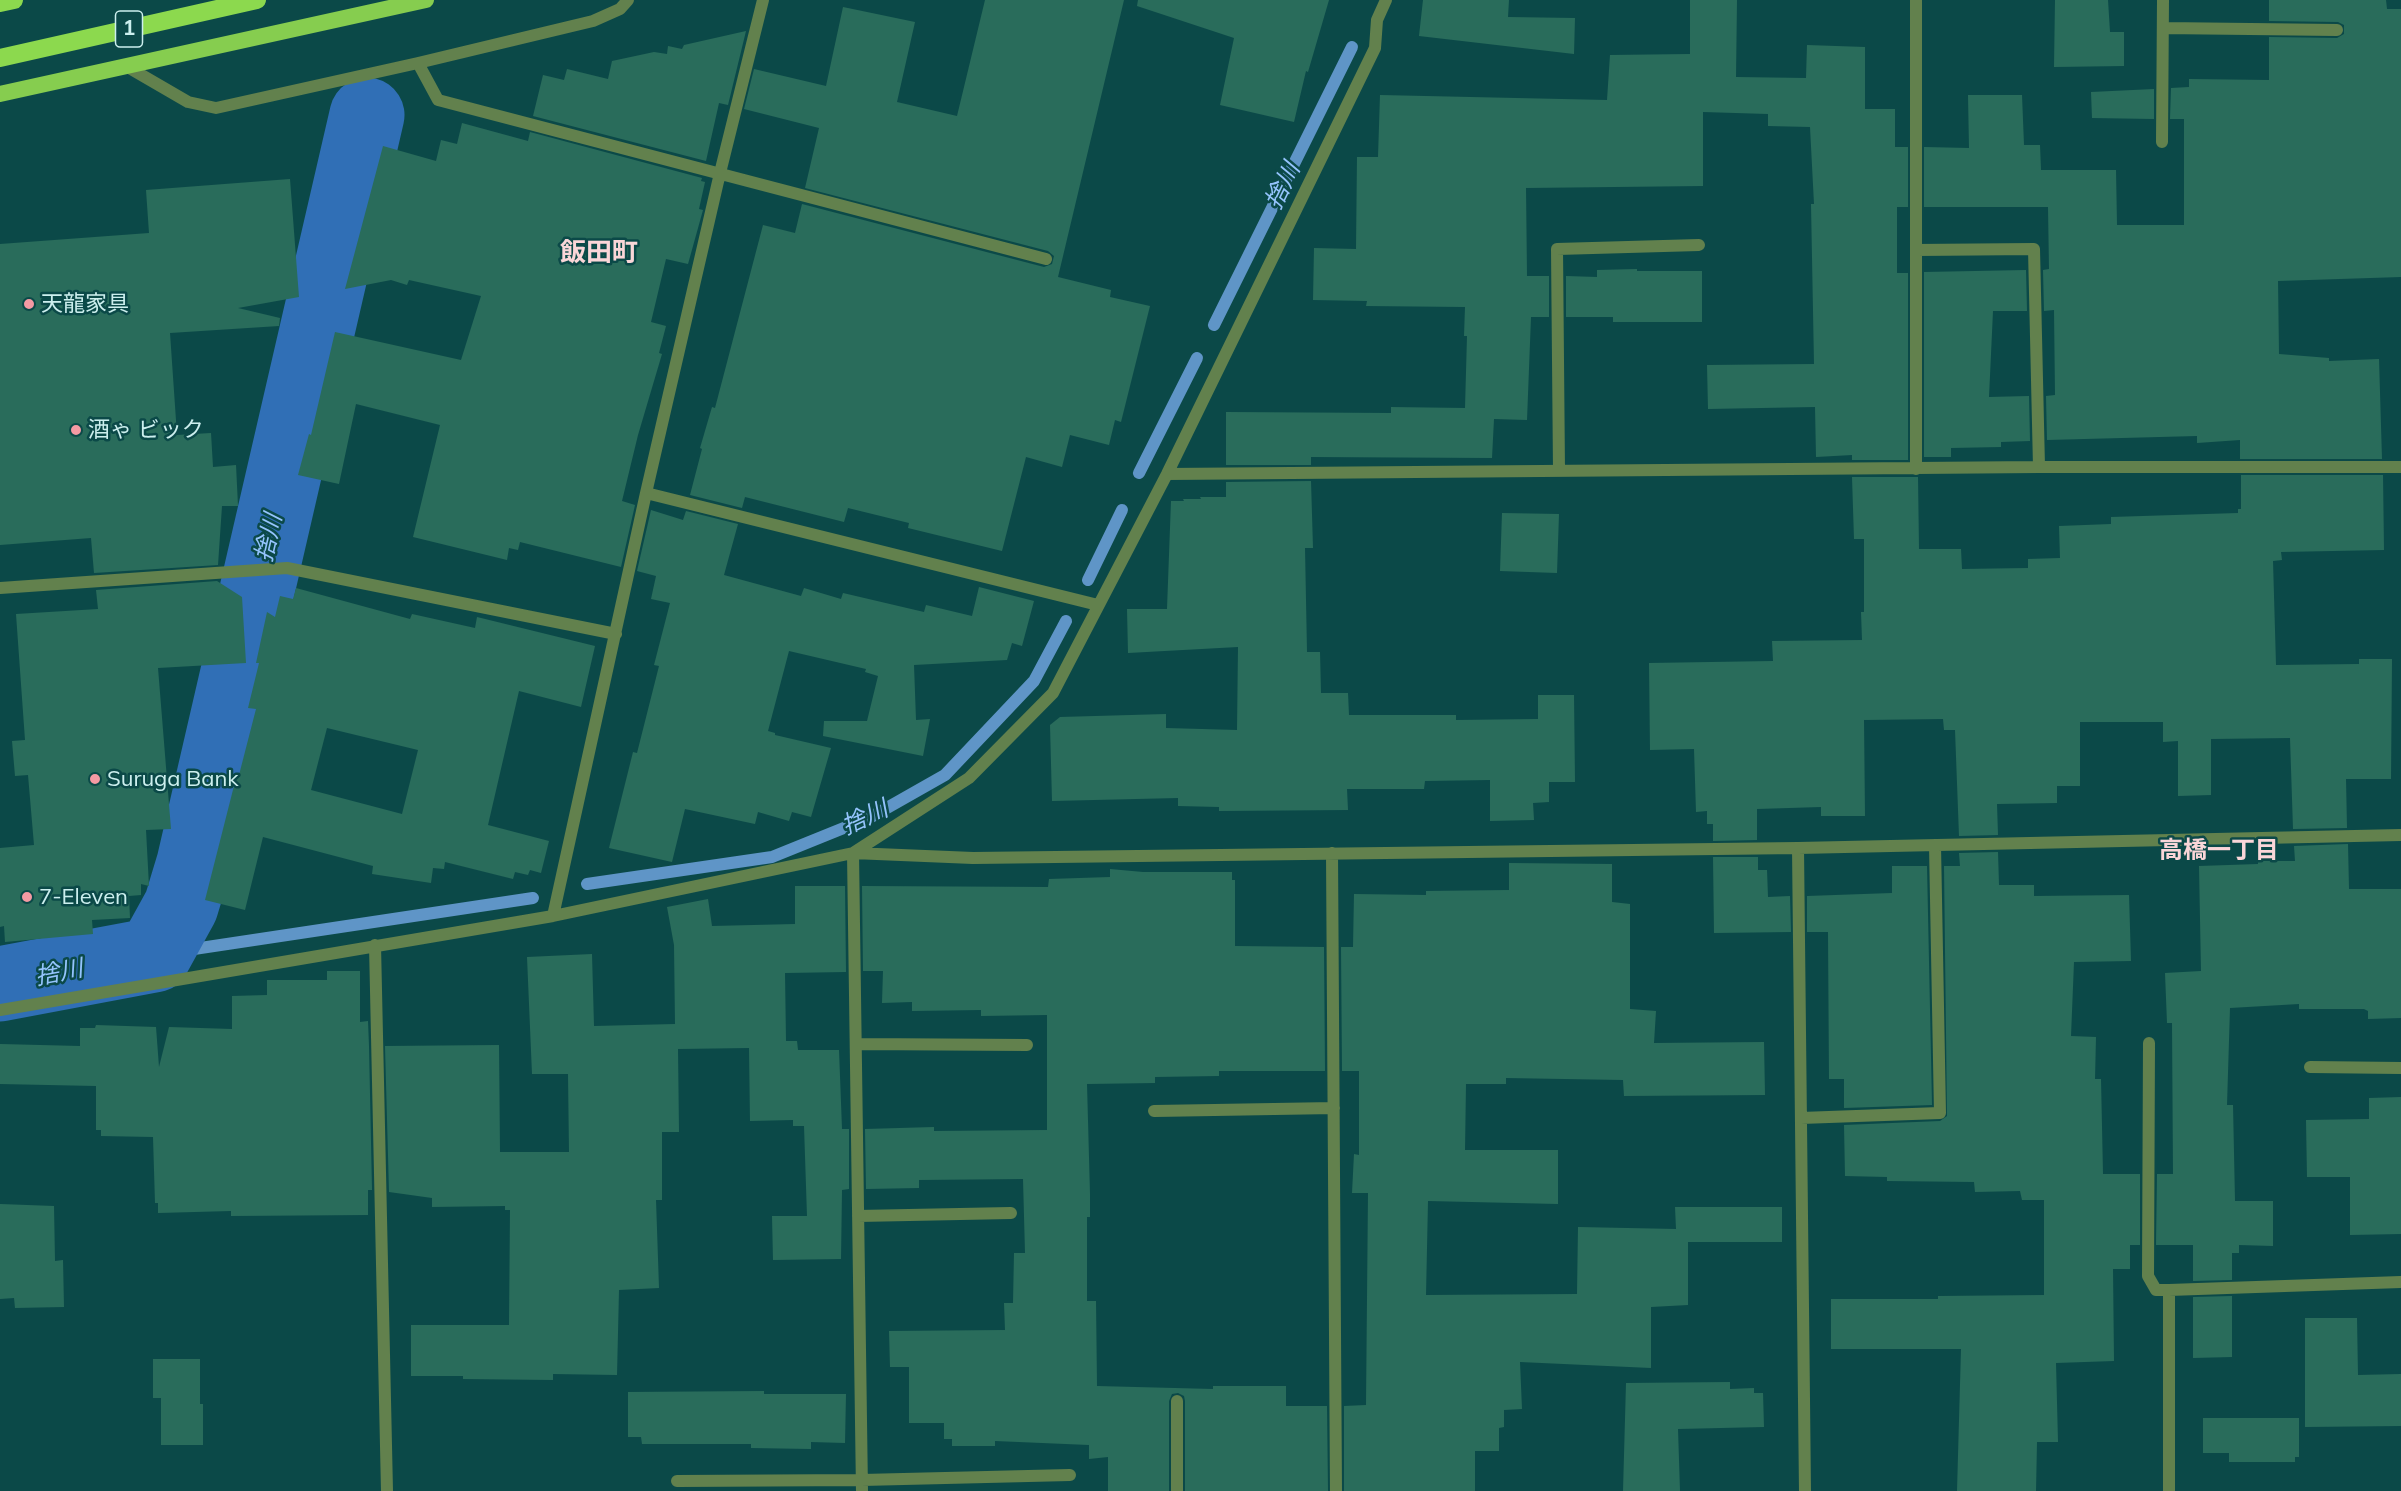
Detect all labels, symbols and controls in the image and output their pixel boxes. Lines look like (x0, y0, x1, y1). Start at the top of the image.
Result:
road number: 1 (116, 11, 142, 47)
water label: 捨川 (1260, 158, 1306, 214)
district label: 飯田町 (560, 237, 638, 269)
place label: 天龍家具 (41, 291, 129, 317)
marker: 天龍家具 (22, 297, 36, 311)
place label: 酒ゃ ビック (88, 417, 204, 443)
marker: 酒ゃ ビック (69, 423, 83, 437)
water label: 捨川 (250, 511, 288, 565)
place label: Suruga Bank (107, 766, 239, 792)
marker: Suruga Bank (88, 772, 102, 786)
water label: 捨川 (837, 795, 893, 841)
district label: 高橋一丁目 (2159, 837, 2279, 865)
place label: 7-Eleven (39, 884, 128, 910)
marker: 7-Eleven (20, 890, 34, 904)
water label: 捨川 (33, 954, 85, 992)

